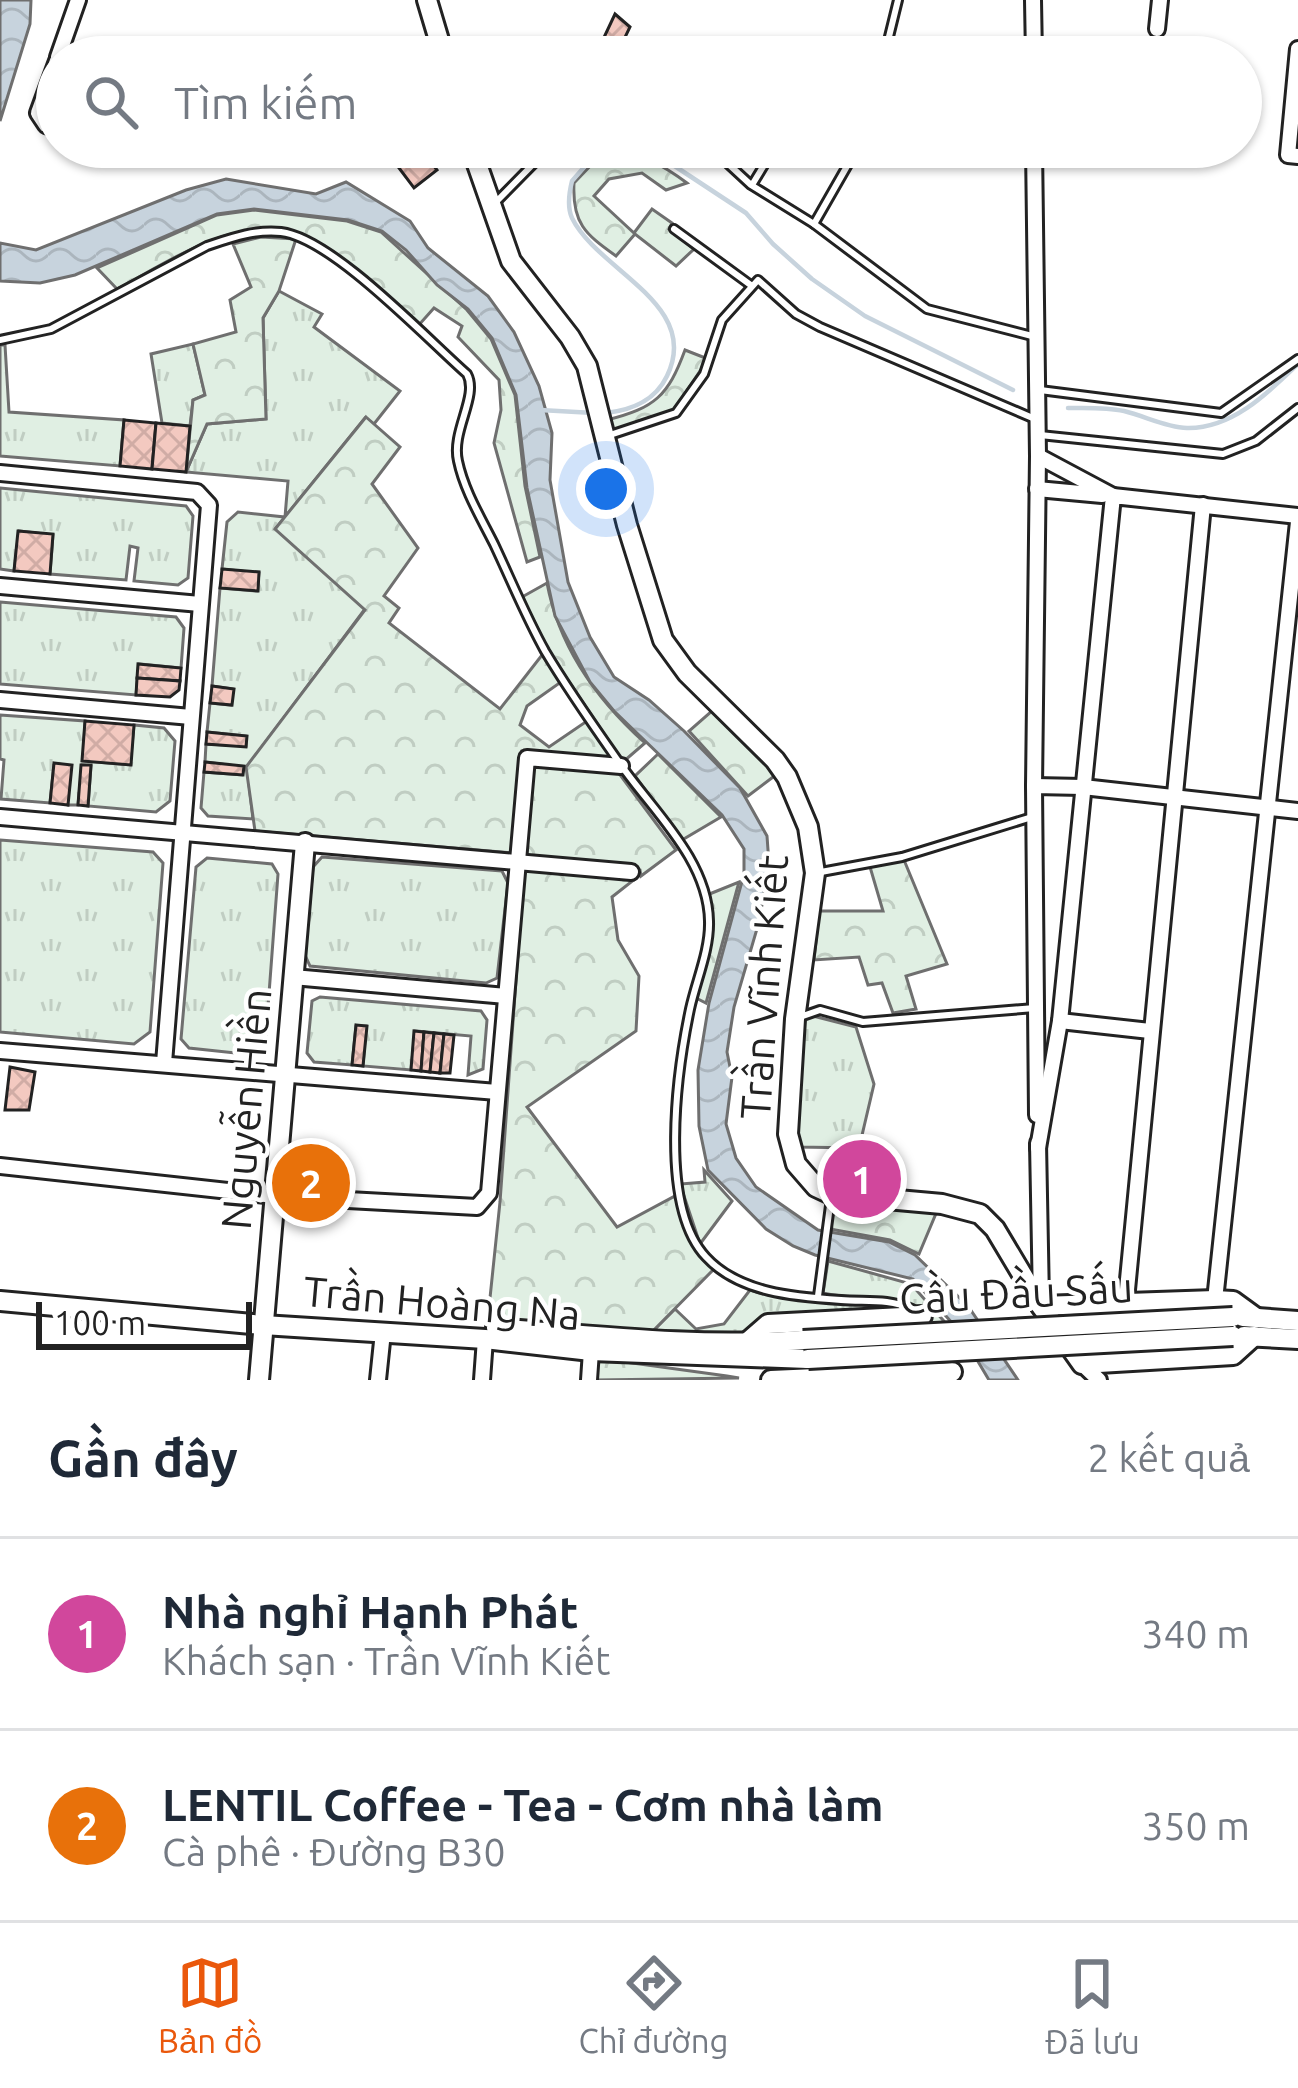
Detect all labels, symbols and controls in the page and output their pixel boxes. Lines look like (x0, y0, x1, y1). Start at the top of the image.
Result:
search box (36, 36, 1262, 168)
icon: search (78, 69, 144, 135)
text: Tìm kiếm (174, 77, 357, 128)
your location (576, 459, 636, 519)
street label: Trần Vĩnh Kiết (726, 853, 796, 1121)
street label: Nguyễn Hiền (207, 986, 279, 1231)
pin: 1 (823, 1134, 901, 1224)
pin: 2 (272, 1138, 350, 1228)
street label: Cầu Đầu Sấu (898, 1259, 1134, 1322)
street label: Trần Hoàng Na (302, 1263, 583, 1338)
scale bar (36, 1296, 252, 1349)
text: 100 m (54, 1304, 146, 1341)
text: Gần đây (48, 1429, 238, 1487)
text: 2 kết quả (1087, 1436, 1250, 1479)
text: Nhà nghỉ Hạnh Phát (162, 1586, 578, 1637)
text: 1 (76, 1612, 98, 1655)
text: 340 m (1141, 1612, 1250, 1655)
text: Khách sạn · Trần Vĩnh Kiết (162, 1639, 610, 1682)
text: LENTIL Coffee - Tea - Cơm nhà làm (162, 1779, 884, 1830)
text: 2 (76, 1804, 98, 1847)
text: 350 m (1141, 1804, 1250, 1847)
text: Cà phê · Đường B30 (162, 1830, 505, 1873)
tab: Bản đồ (158, 1950, 262, 2061)
tab: Chỉ đường (579, 1950, 729, 2061)
tab: Đã lưu (1045, 1951, 1140, 2060)

